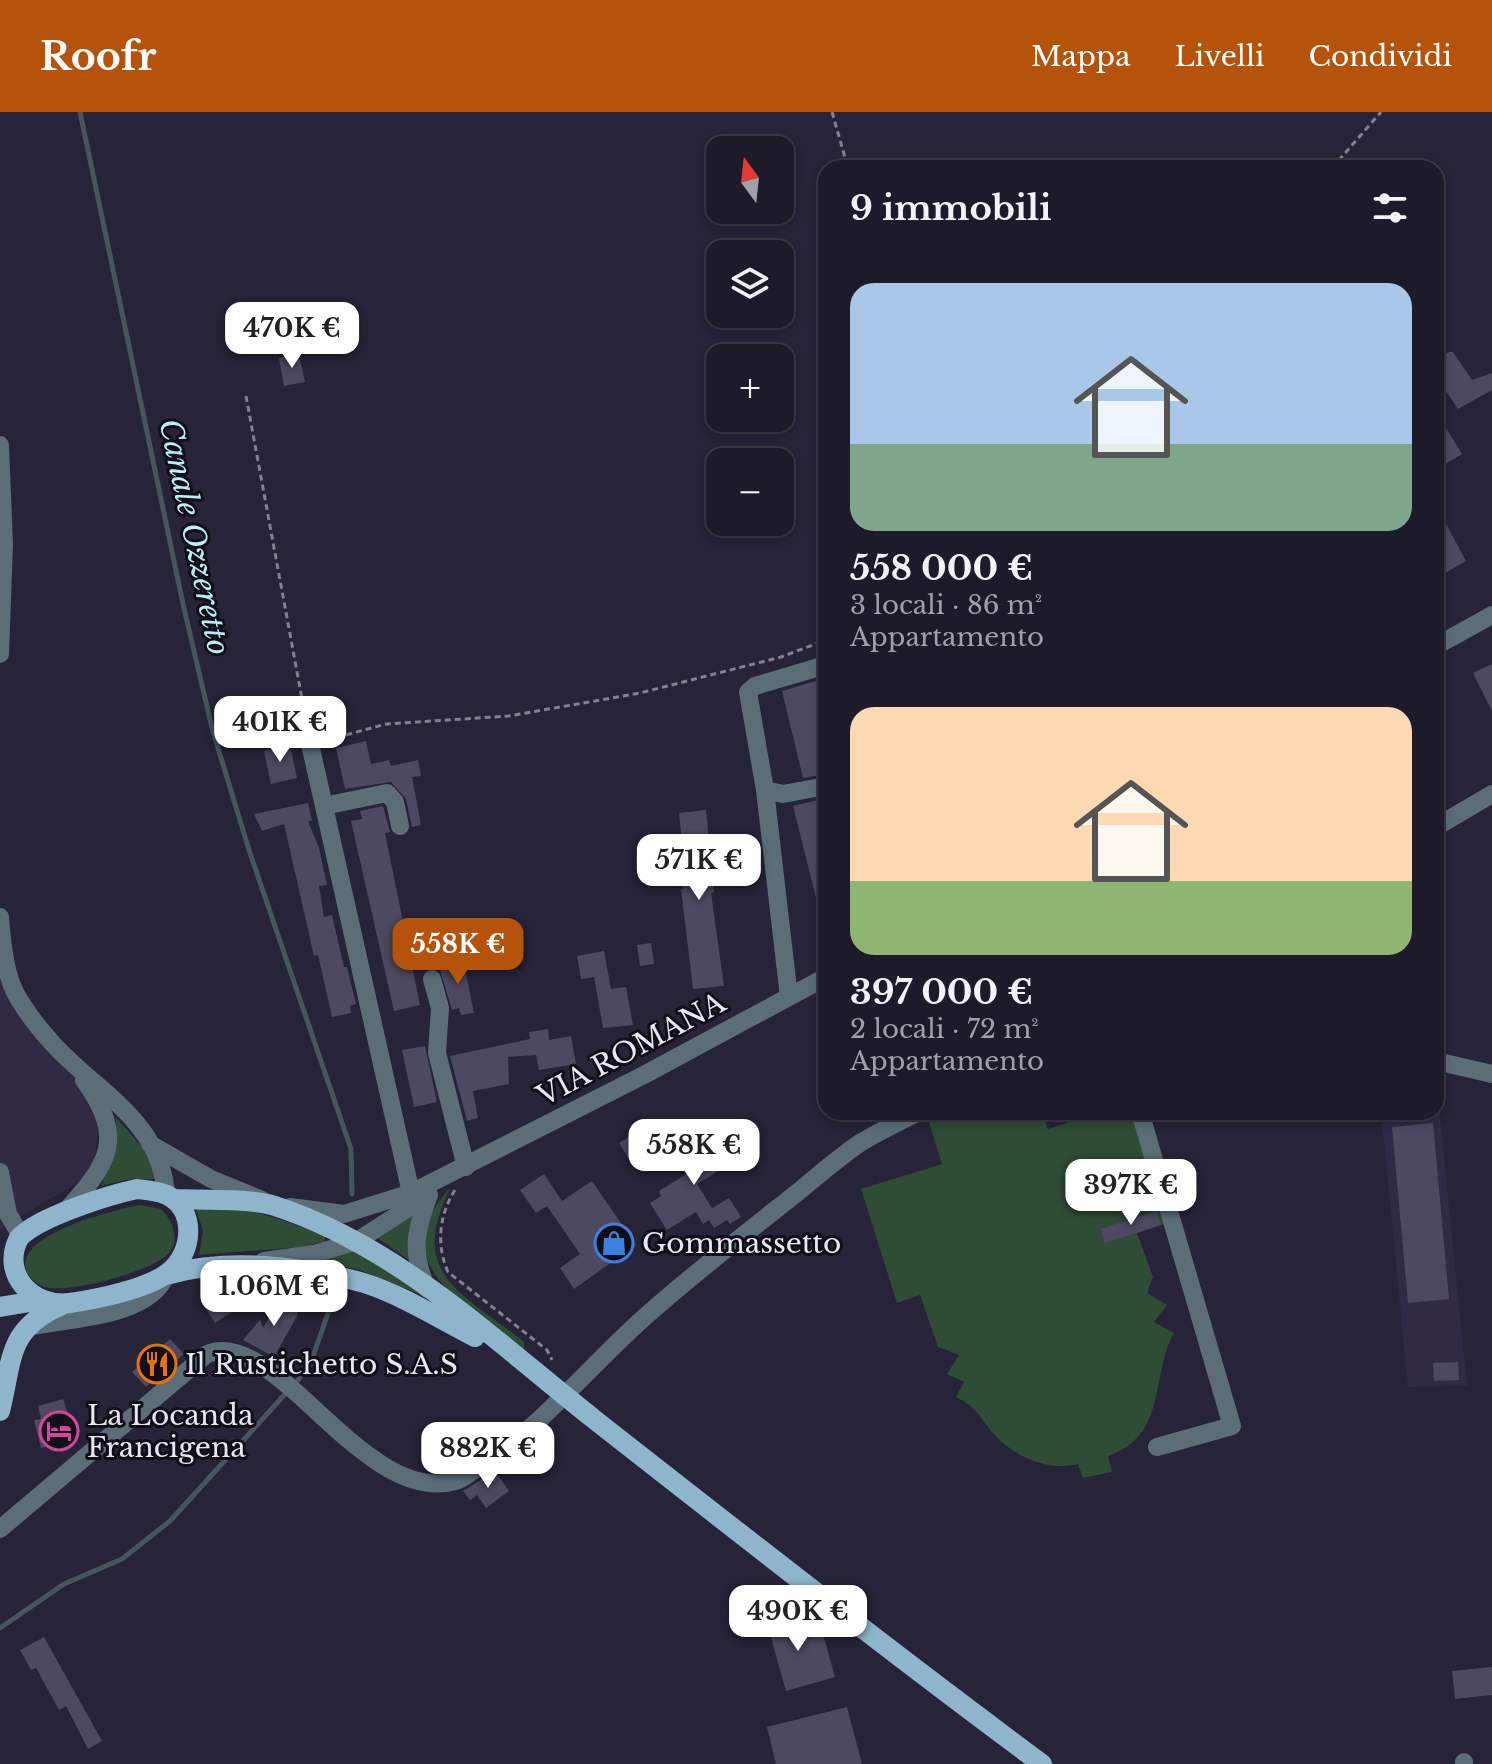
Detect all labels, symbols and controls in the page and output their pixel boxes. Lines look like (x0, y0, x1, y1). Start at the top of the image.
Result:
text: Roofr (40, 33, 157, 80)
text: Mappa (1031, 39, 1131, 74)
text: Livelli (1175, 39, 1265, 74)
text: Condividi (1309, 39, 1452, 74)
north arrow (706, 136, 794, 224)
map controls (706, 136, 794, 536)
icon: filters (1368, 186, 1412, 230)
text: 9 immobili (850, 187, 1051, 229)
button: layers (706, 240, 794, 328)
pin: 470K € (227, 302, 357, 370)
text: 470K € (243, 312, 341, 344)
icon: home (1059, 335, 1203, 479)
button: + (706, 344, 794, 432)
water label: Canale Ozzeretto (151, 416, 238, 658)
button: − (706, 448, 794, 536)
text: 558 000 € (850, 547, 1033, 589)
text: 3 locali · 86 m² (850, 589, 1042, 621)
text: Appartamento (850, 621, 1044, 653)
pin: 401K € (215, 696, 345, 764)
text: 401K € (232, 706, 328, 738)
icon: home (1059, 759, 1203, 903)
pin: 571K € (634, 834, 764, 902)
text: 571K € (655, 844, 743, 876)
pin: 558K € (393, 918, 523, 986)
text: 558K € (411, 928, 505, 960)
text: 397 000 € (850, 971, 1033, 1013)
street label: VIA ROMANA (530, 985, 732, 1114)
text: 2 locali · 72 m² (850, 1013, 1039, 1045)
text: Appartamento (850, 1045, 1044, 1077)
pin: 558K € (629, 1119, 759, 1187)
text: 558K € (647, 1129, 741, 1161)
pin: 397K € (1066, 1159, 1196, 1227)
text: 397K € (1083, 1169, 1179, 1201)
shop icon: Gommassetto (593, 1222, 635, 1264)
place label: Gommassetto (642, 1226, 841, 1261)
pin: 1.06M € (200, 1260, 348, 1328)
text: 1.06M € (218, 1270, 330, 1302)
restaurant icon: Il Rustichetto S.A.S (136, 1343, 178, 1385)
place label: Il Rustichetto S.A.S (185, 1347, 458, 1382)
place label: La Locanda Francigena (87, 1398, 254, 1465)
hotel icon: La Locanda Francigena (38, 1410, 80, 1452)
pin: 882K € (423, 1422, 553, 1490)
text: 882K € (439, 1432, 537, 1464)
pin: 490K € (733, 1585, 863, 1653)
text: 490K € (747, 1595, 849, 1627)

